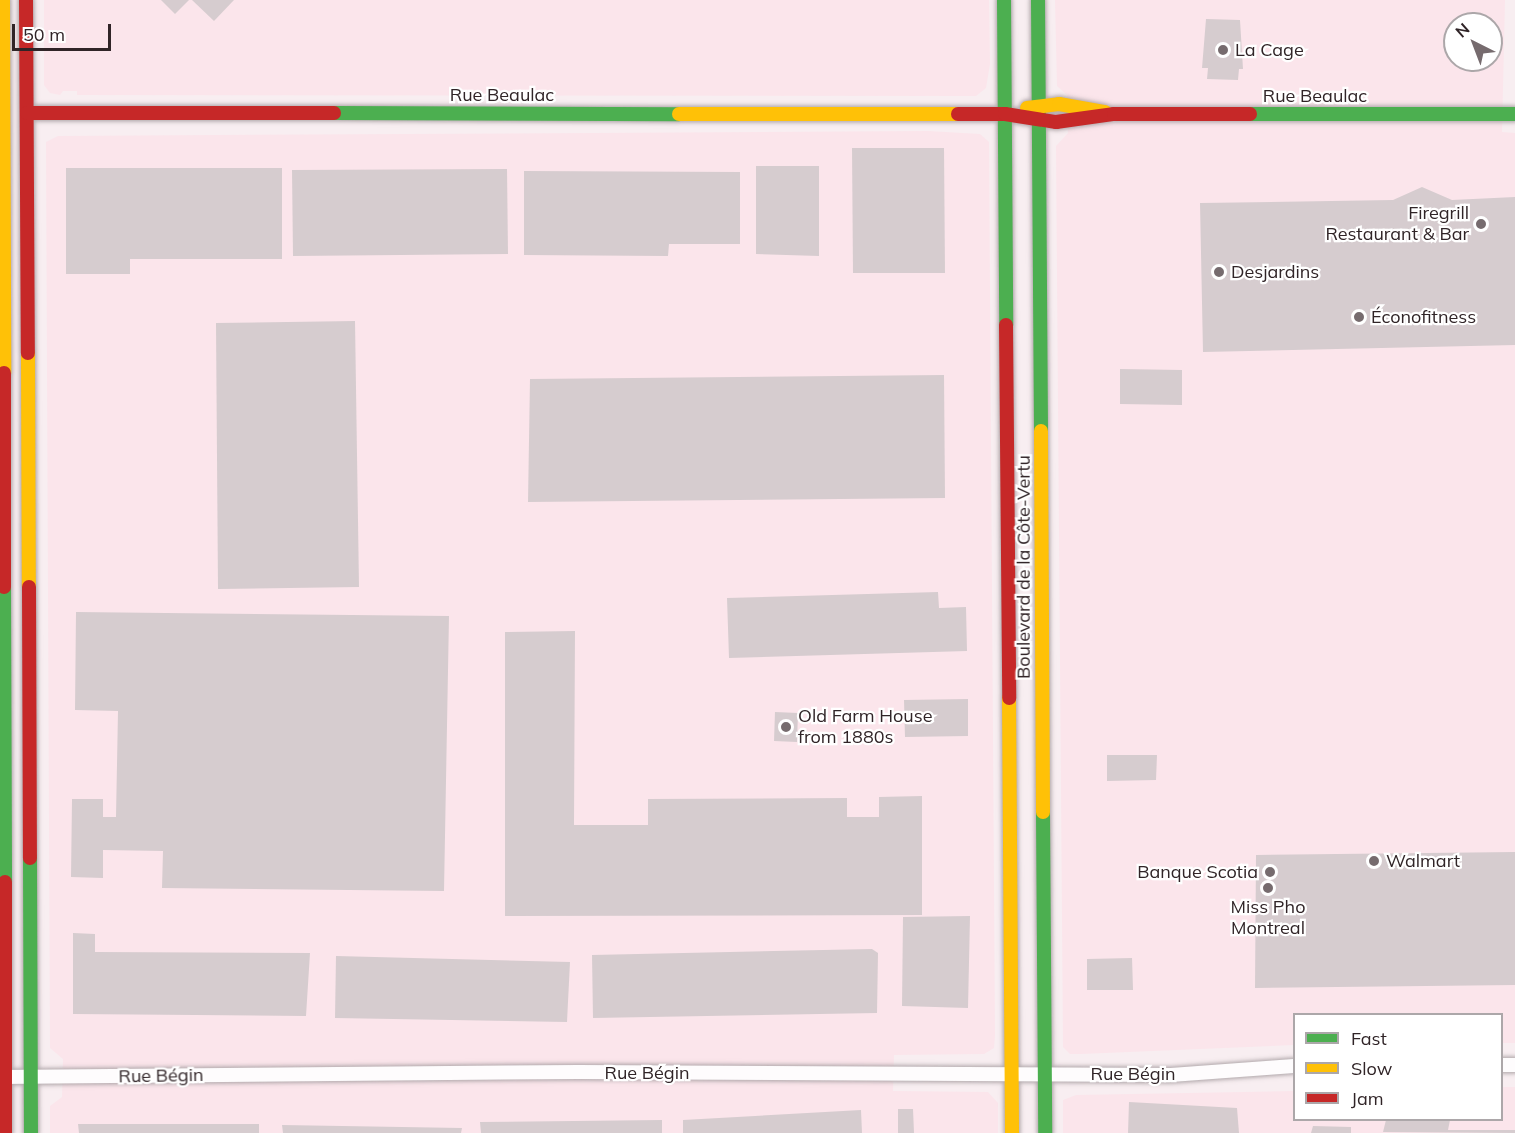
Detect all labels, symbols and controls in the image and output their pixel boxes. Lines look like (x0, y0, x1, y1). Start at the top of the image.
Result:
scale bar (15, 12, 114, 50)
north arrow (1443, 12, 1503, 72)
text: N (1451, 19, 1473, 42)
text: 50 m (23, 23, 65, 46)
place label: La Cage (1235, 39, 1304, 61)
marker: La Cage (1216, 43, 1230, 57)
street label: Rue Beaulac (450, 84, 554, 106)
street label: Rue Beaulac (1263, 85, 1367, 107)
place label: Firegrill Restaurant & Bar (1325, 203, 1469, 246)
marker: Firegrill Restaurant & Bar (1474, 217, 1488, 231)
place label: Desjardins (1231, 261, 1319, 283)
marker: Desjardins (1212, 265, 1226, 279)
place label: Éconofitness (1371, 306, 1476, 328)
marker: Éconofitness (1352, 310, 1366, 324)
street label: Boulevard de la Côte-Vertu (1013, 455, 1035, 679)
place label: Old Farm House from 1880s (798, 706, 932, 748)
marker: Old Farm House from 1880s (779, 720, 793, 734)
place label: Walmart (1386, 850, 1460, 872)
marker: Walmart (1367, 854, 1381, 868)
place label: Banque Scotia (1137, 861, 1258, 883)
marker: Banque Scotia (1263, 865, 1277, 879)
marker: Miss Pho Montreal (1261, 881, 1275, 895)
place label: Miss Pho Montreal (1231, 897, 1305, 940)
legend (1293, 1013, 1503, 1121)
text: Fast (1351, 1027, 1387, 1050)
text: Slow (1351, 1057, 1392, 1080)
street label: Rue Bégin (604, 1062, 690, 1084)
street label: Rue Bégin (1090, 1063, 1176, 1085)
street label: Rue Bégin (118, 1064, 204, 1088)
text: Jam (1351, 1087, 1384, 1110)

